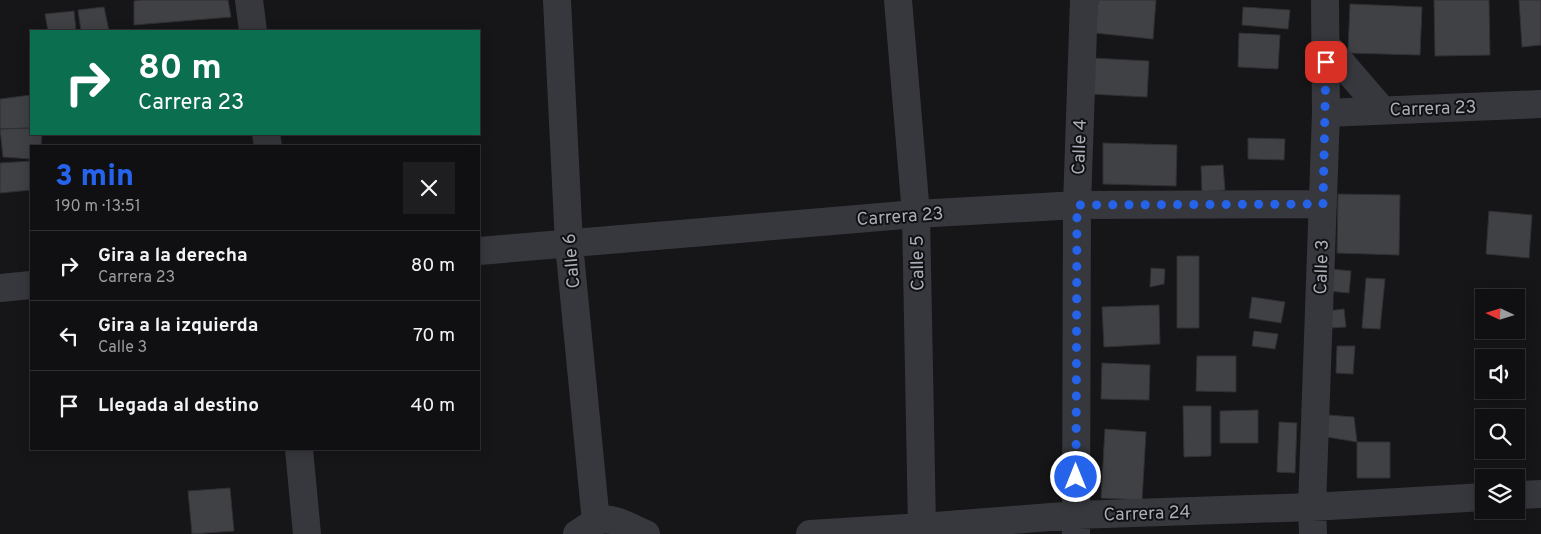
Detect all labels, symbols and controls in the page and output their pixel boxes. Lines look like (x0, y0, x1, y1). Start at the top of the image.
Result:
pin (1305, 41, 1347, 83)
text: 80 m (138, 47, 222, 91)
icon: arrive (1312, 48, 1340, 76)
icon: right (55, 50, 120, 115)
text: Carrera 23 (138, 90, 244, 117)
street label: Carrera 23 (1389, 96, 1477, 123)
street label: Calle 4 (1068, 119, 1093, 175)
text: 3 min (55, 159, 134, 196)
button: close (403, 162, 455, 214)
text: 190 m · 13:51 (55, 197, 141, 217)
street label: Carrera 23 (856, 203, 944, 232)
street label: Calle 6 (559, 232, 586, 289)
street label: Calle 5 (907, 235, 930, 291)
street label: Calle 3 (1310, 239, 1335, 295)
text: Gira a la derecha (98, 244, 248, 268)
icon: right (55, 252, 83, 280)
text: 80 m (411, 254, 455, 278)
text: Carrera 23 (98, 268, 175, 288)
north arrow (1475, 289, 1525, 339)
map controls (1475, 289, 1525, 519)
text: Gira a la izquierda (98, 314, 258, 338)
icon: left (55, 322, 83, 350)
text: 70 m (413, 324, 455, 348)
text: Calle 3 (98, 338, 147, 358)
button: sound (1475, 349, 1525, 399)
icon: arrive (55, 392, 83, 420)
text: Llegada al destino (98, 394, 259, 418)
text: 40 m (410, 394, 455, 418)
button: search (1475, 409, 1525, 459)
position arrow (1049, 450, 1101, 502)
button: layers (1475, 469, 1525, 519)
street label: Carrera 24 (1103, 501, 1191, 528)

